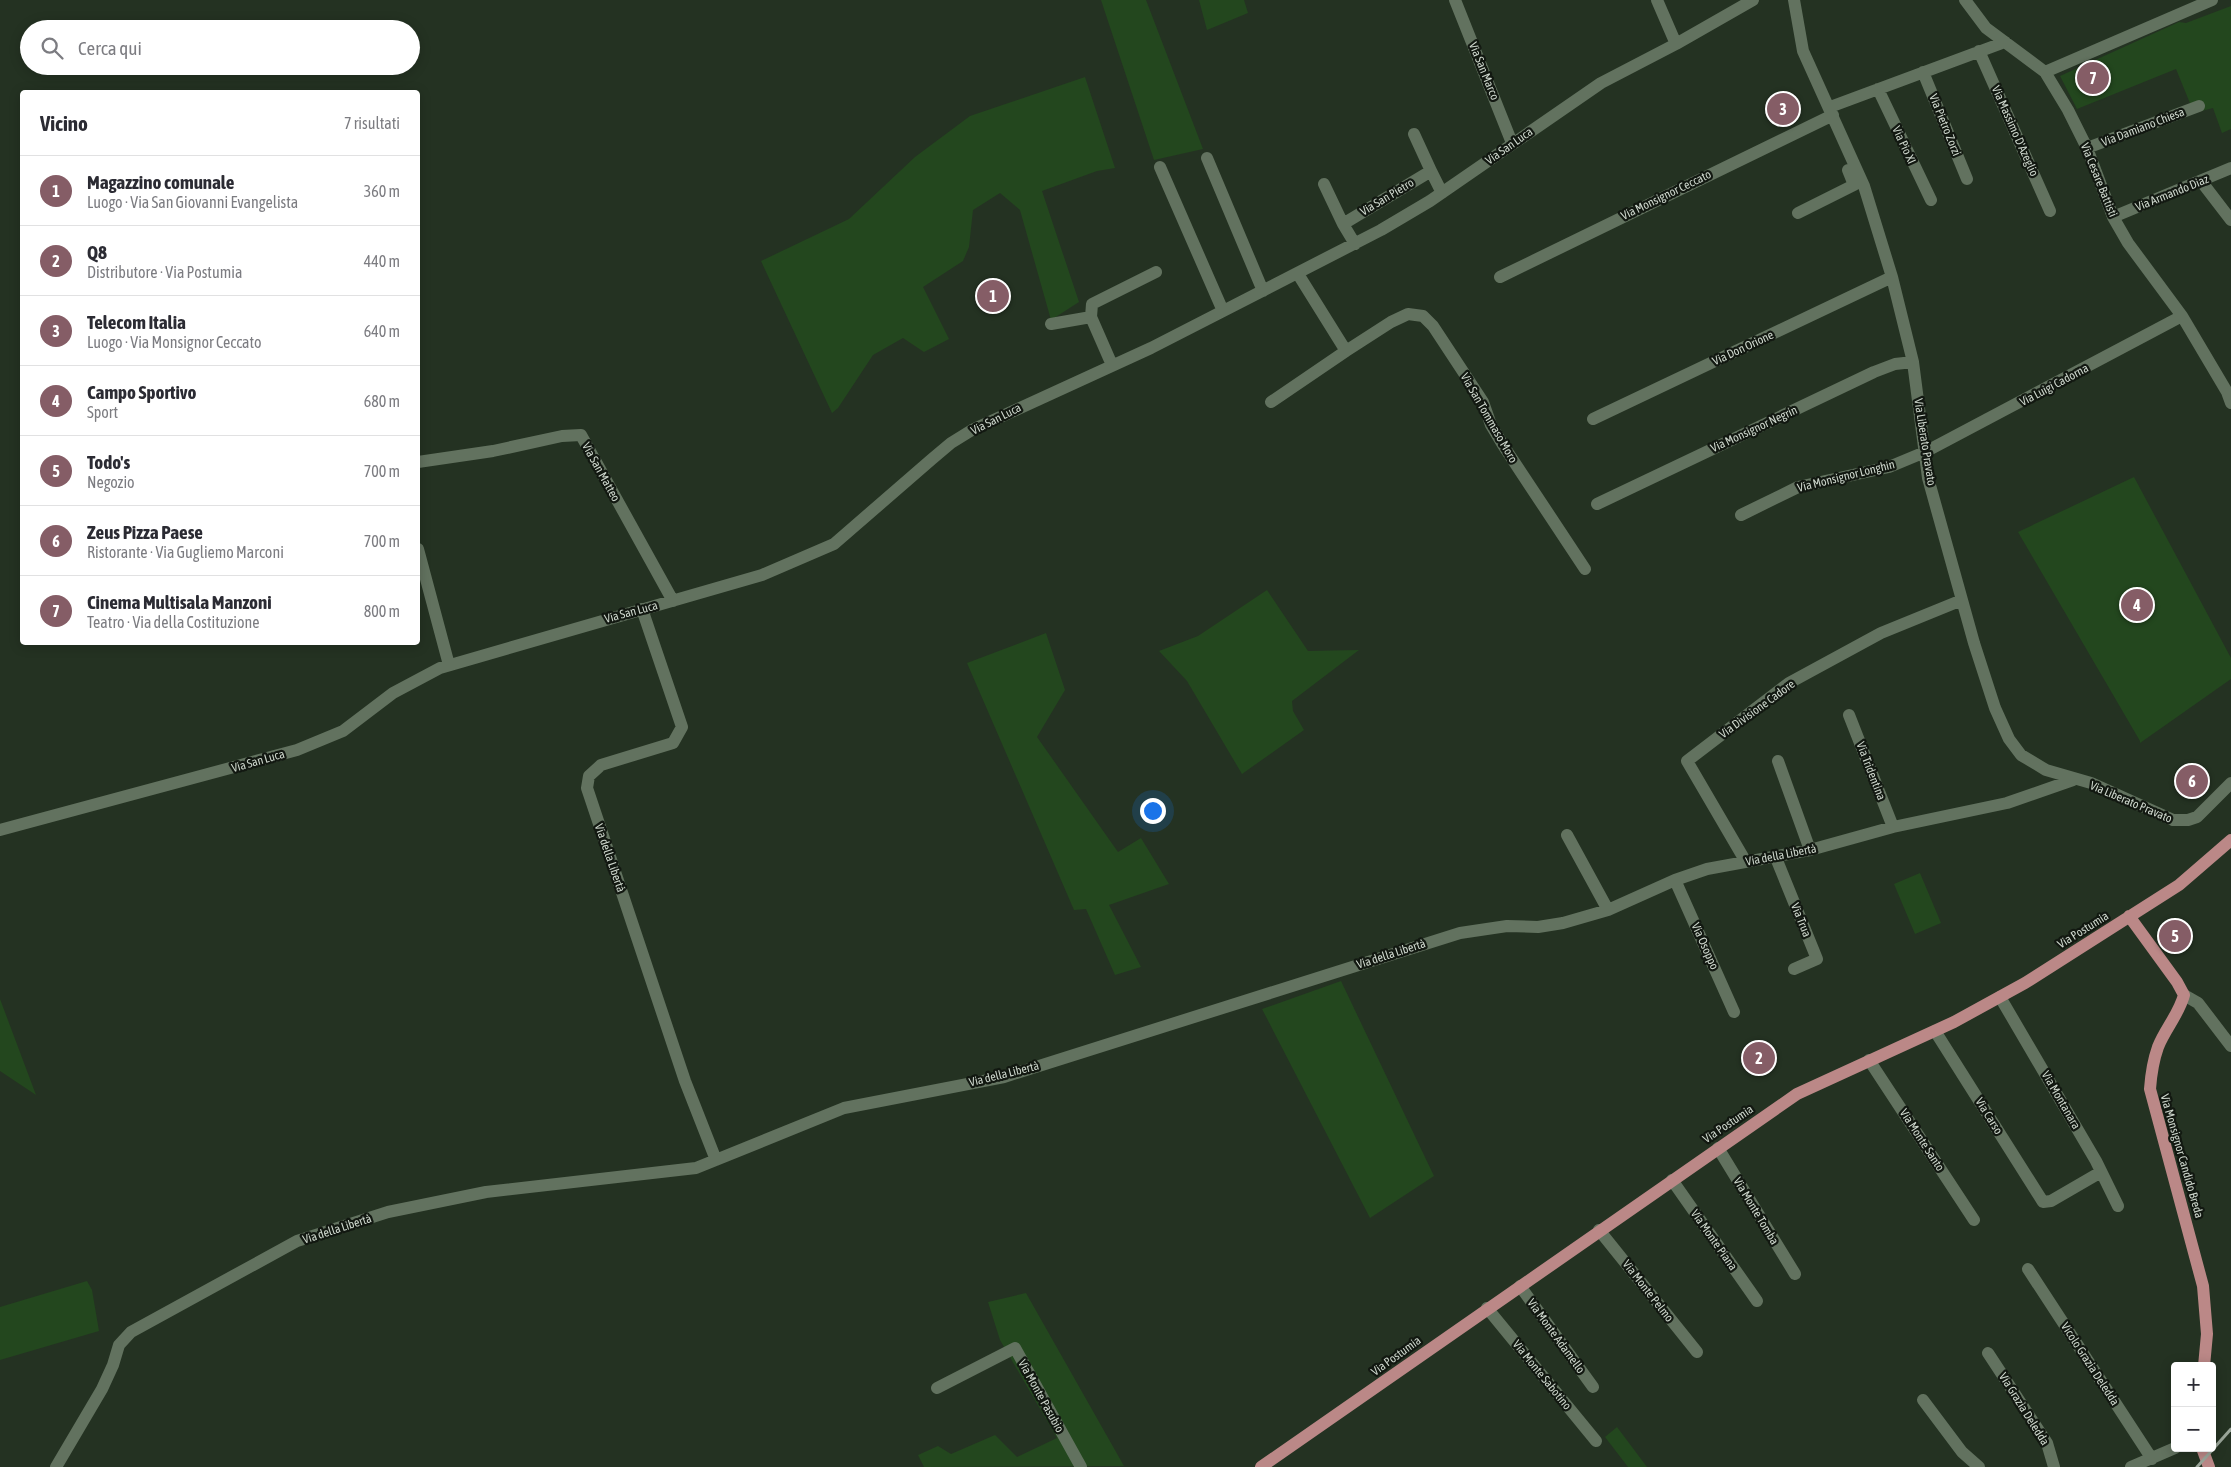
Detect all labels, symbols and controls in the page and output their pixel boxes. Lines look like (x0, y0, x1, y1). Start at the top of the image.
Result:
search box (20, 20, 420, 75)
icon: search (38, 34, 66, 62)
text: Cerca qui (78, 37, 142, 59)
street label: Via San Marco (1466, 40, 1502, 102)
pin: 7 (2077, 59, 2109, 97)
street label: Via Massimo D'Azeglio (1989, 84, 2041, 179)
pin: 3 (1767, 90, 1799, 128)
street label: Via Pietro Zorzi (1926, 92, 1964, 158)
street label: Via Damiano Chiesa (2100, 105, 2186, 149)
text: Vicino (40, 111, 88, 135)
text: 7 risultati (344, 114, 400, 132)
street label: Via Pio XI (1889, 124, 1919, 166)
street label: Via San Luca (1483, 125, 1535, 167)
street label: Via Cesare Battisti (2078, 141, 2120, 219)
street label: Via Monsignor Ceccato (1619, 167, 1714, 223)
text: Magazzino comunale (87, 171, 234, 193)
street label: Via Armando Diaz (2133, 172, 2211, 214)
street label: Via San Pietro (1357, 175, 1417, 219)
text: 1 (52, 182, 60, 200)
text: 360 m (364, 182, 400, 200)
text: Luogo · Via San Giovanni Evangelista (87, 193, 298, 211)
text: Q8 (87, 241, 107, 263)
text: 2 (52, 252, 60, 270)
text: 440 m (364, 252, 400, 270)
text: Distributore · Via Postumia (87, 263, 242, 281)
pin: 1 (977, 277, 1009, 315)
text: Telecom Italia (87, 311, 186, 333)
text: 3 (52, 322, 60, 340)
text: 640 m (364, 322, 400, 340)
street label: Via Don Orione (1710, 328, 1776, 368)
text: Luogo · Via Monsignor Ceccato (87, 333, 262, 351)
street label: Via Luigi Cadorna (2017, 361, 2091, 409)
street label: Via San Tommaso Moro (1458, 371, 1521, 466)
text: Campo Sportivo (87, 381, 196, 403)
text: 4 (52, 392, 60, 410)
text: 680 m (364, 392, 400, 410)
street label: Via Liberato Pravato (1911, 397, 1939, 487)
street label: Via San Luca (969, 400, 1023, 438)
text: Sport (87, 403, 118, 421)
street label: Via Monsignor Negrin (1708, 403, 1800, 455)
street label: Via San Matteo (579, 440, 623, 504)
text: Todo's (87, 451, 130, 473)
street label: Via Monsignor Longhin (1796, 457, 1896, 495)
text: 5 (52, 462, 60, 480)
text: 700 m (364, 462, 400, 480)
text: Negozio (87, 473, 135, 491)
text: Zeus Pizza Paese (87, 521, 203, 543)
text: 6 (52, 532, 60, 550)
text: 700 m (364, 532, 400, 550)
text: Ristorante · Via Gugliemo Marconi (87, 543, 284, 561)
pin: 4 (2121, 586, 2153, 624)
text: Cinema Multisala Manzoni (87, 591, 272, 613)
street label: Via San Luca (603, 598, 659, 626)
text: 7 (52, 602, 60, 620)
text: 800 m (364, 602, 400, 620)
text: Teatro · Via della Costituzione (87, 613, 260, 631)
street label: Via Divisione Cadore (1717, 677, 1797, 741)
street label: Via Tridentina (1853, 740, 1889, 802)
street label: Via San Luca (230, 747, 286, 775)
pin: 6 (2176, 762, 2208, 800)
street label: Via Liberato Pravato (2088, 778, 2175, 826)
your location (1140, 798, 1166, 824)
street label: Via della Libertà (592, 822, 628, 894)
street label: Via della Libertà (1745, 841, 1817, 869)
street label: Via Trua (1788, 901, 1814, 939)
street label: Via Postumia (2055, 909, 2111, 951)
pin: 5 (2159, 917, 2191, 955)
street label: Via Osoppo (1688, 920, 1722, 972)
street label: Via della Libertà (1355, 936, 1427, 972)
pin: 2 (1743, 1039, 1775, 1077)
street label: Via della Libertà (968, 1059, 1040, 1089)
street label: Via Montanara (2039, 1068, 2083, 1132)
street label: Via Monsignor Candido Breda (2158, 1092, 2206, 1220)
street label: Via Carso (1972, 1095, 2006, 1137)
street label: Via Postumia (1700, 1102, 1756, 1146)
street label: Via Monte Santo (1897, 1106, 1947, 1174)
street label: Via Monte Tomba (1730, 1175, 1782, 1247)
street label: Via Monte Piana (1688, 1207, 1740, 1273)
street label: Via della Libertà (301, 1211, 373, 1247)
street label: Via Monte Pelmo (1620, 1257, 1677, 1325)
street label: Via Monte Adamello (1524, 1296, 1588, 1376)
street label: Vicolo Grazia Deledda (2058, 1320, 2122, 1408)
street label: Via Postumia (1369, 1333, 1423, 1379)
street label: Via Monte Sabotino (1510, 1337, 1575, 1413)
street label: Via Monte Pasubio (1015, 1357, 1067, 1435)
map controls (2171, 1362, 2216, 1452)
button: + (2171, 1362, 2216, 1407)
street label: Via Grazia Deledda (1996, 1370, 2052, 1448)
button: − (2171, 1407, 2216, 1452)

